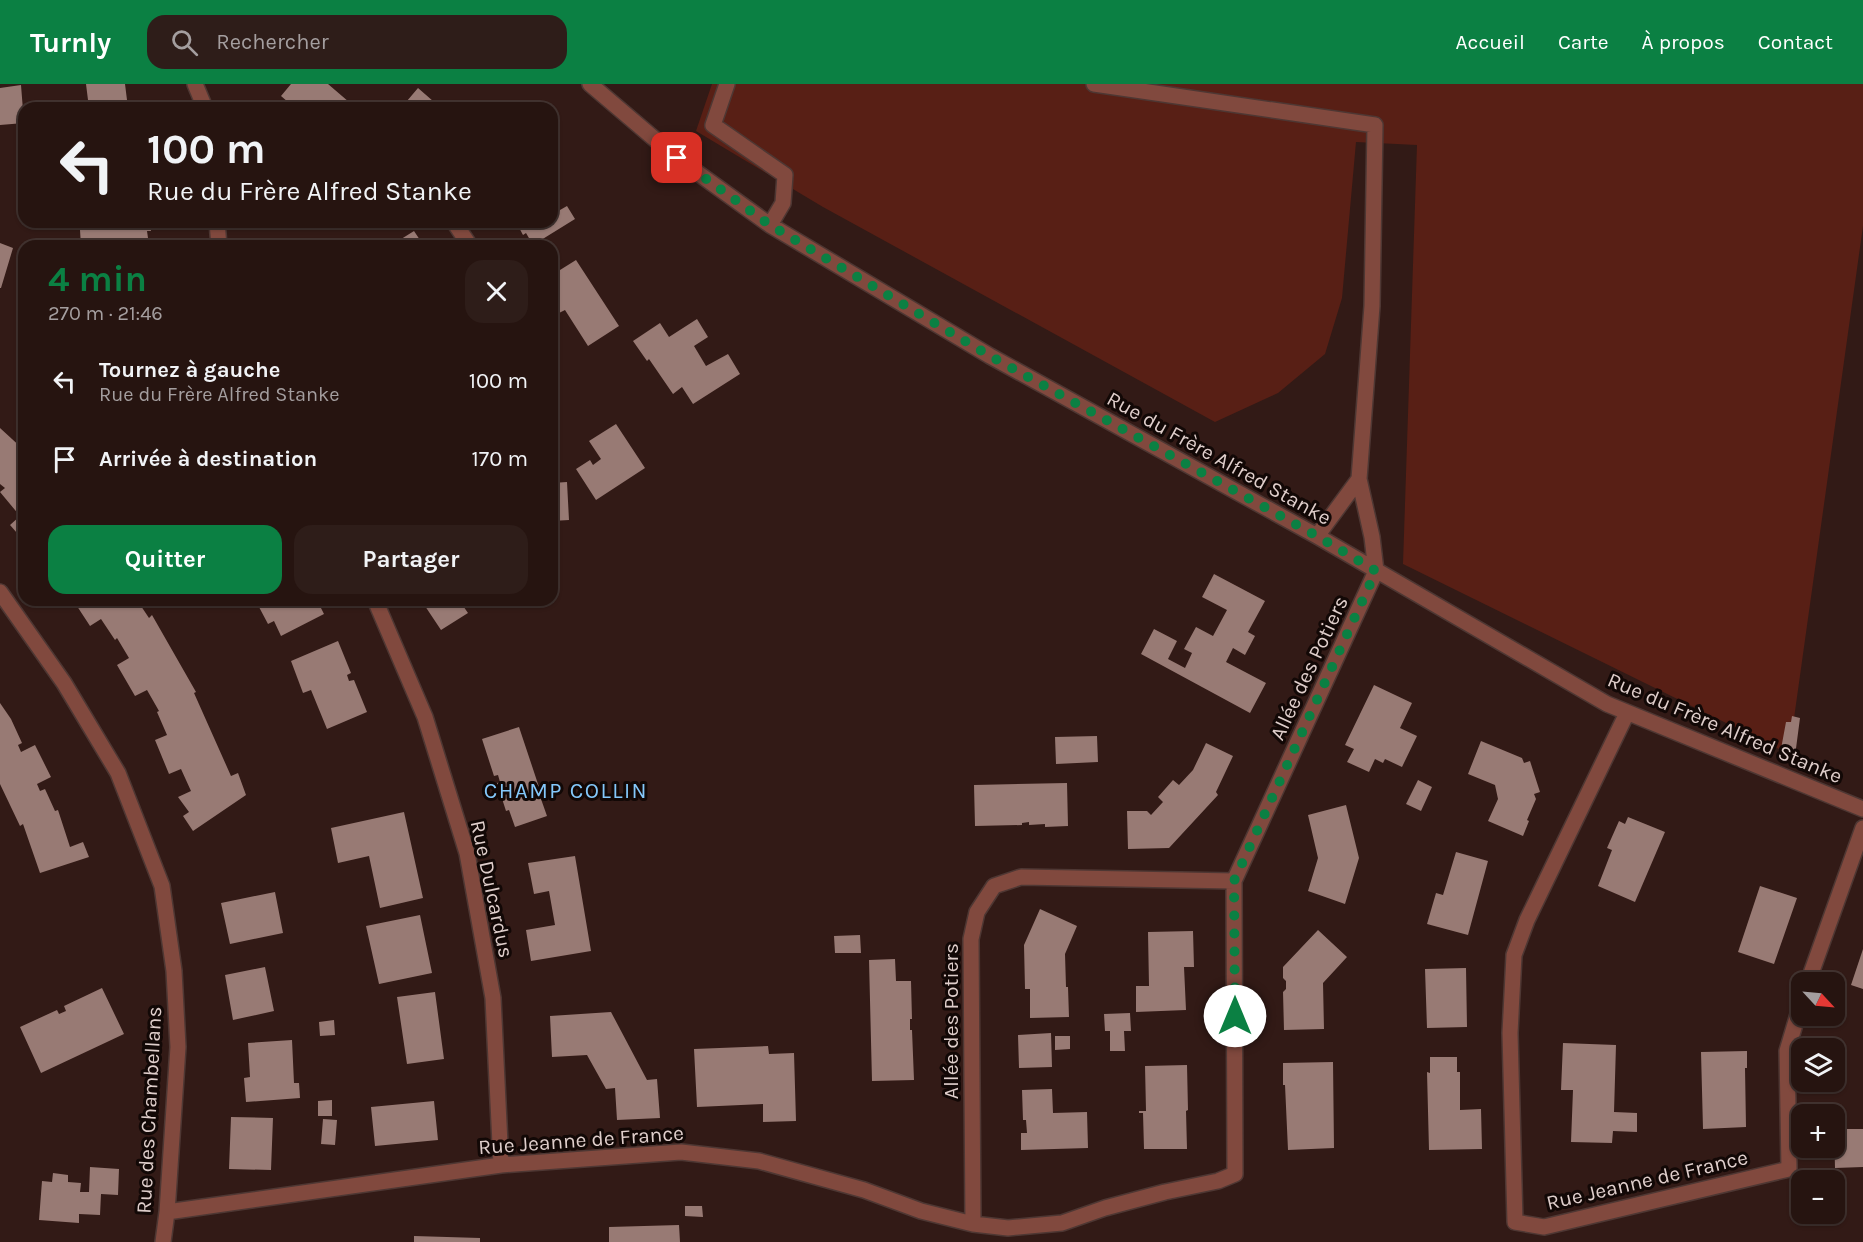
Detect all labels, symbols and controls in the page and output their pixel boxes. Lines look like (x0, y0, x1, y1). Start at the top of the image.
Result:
search box (147, 15, 567, 69)
text: Turnly (30, 26, 111, 59)
icon: search (168, 26, 201, 59)
text: Rechercher (216, 29, 329, 55)
text: Accueil (1456, 30, 1525, 54)
text: Carte (1558, 30, 1609, 54)
text: À propos (1642, 30, 1725, 54)
text: Contact (1758, 30, 1833, 54)
text: 100 m (147, 124, 266, 174)
icon: left (48, 126, 126, 204)
pin (651, 132, 702, 183)
icon: arrive (660, 141, 693, 174)
text: Rue du Frère Alfred Stanke (147, 175, 472, 207)
text: 4 min (48, 258, 147, 300)
button: close (465, 260, 528, 323)
text: 270 m · 21:46 (48, 302, 163, 325)
text: Tournez à gauche (99, 357, 280, 383)
icon: left (48, 365, 81, 398)
text: 100 m (469, 368, 528, 394)
text: Rue du Frère Alfred Stanke (99, 383, 340, 406)
street label: Rue du Frère Alfred Stanke (1103, 386, 1335, 530)
icon: arrive (48, 443, 81, 476)
text: Arrivée à destination (99, 446, 317, 472)
text: 170 m (472, 446, 528, 472)
button: Quitter (48, 525, 282, 594)
button: Partager (294, 525, 528, 594)
street label: Allée des Potiers (1265, 592, 1353, 744)
street label: Rue du Frère Alfred Stanke (1604, 668, 1846, 788)
district label: CHAMP COLLIN (484, 778, 648, 804)
street label: Rue Dulcardus (466, 818, 518, 960)
street label: Allée des Potiers (939, 943, 963, 1099)
north arrow (1791, 972, 1845, 1026)
map controls (1791, 972, 1845, 1224)
position arrow (1203, 984, 1267, 1048)
street label: Rue des Chambellans (132, 1006, 166, 1214)
button: layers (1791, 1038, 1845, 1092)
button: + (1791, 1104, 1845, 1158)
street label: Rue Jeanne de France (477, 1121, 685, 1159)
street label: Rue Jeanne de France (1544, 1145, 1750, 1215)
button: − (1791, 1170, 1845, 1224)

